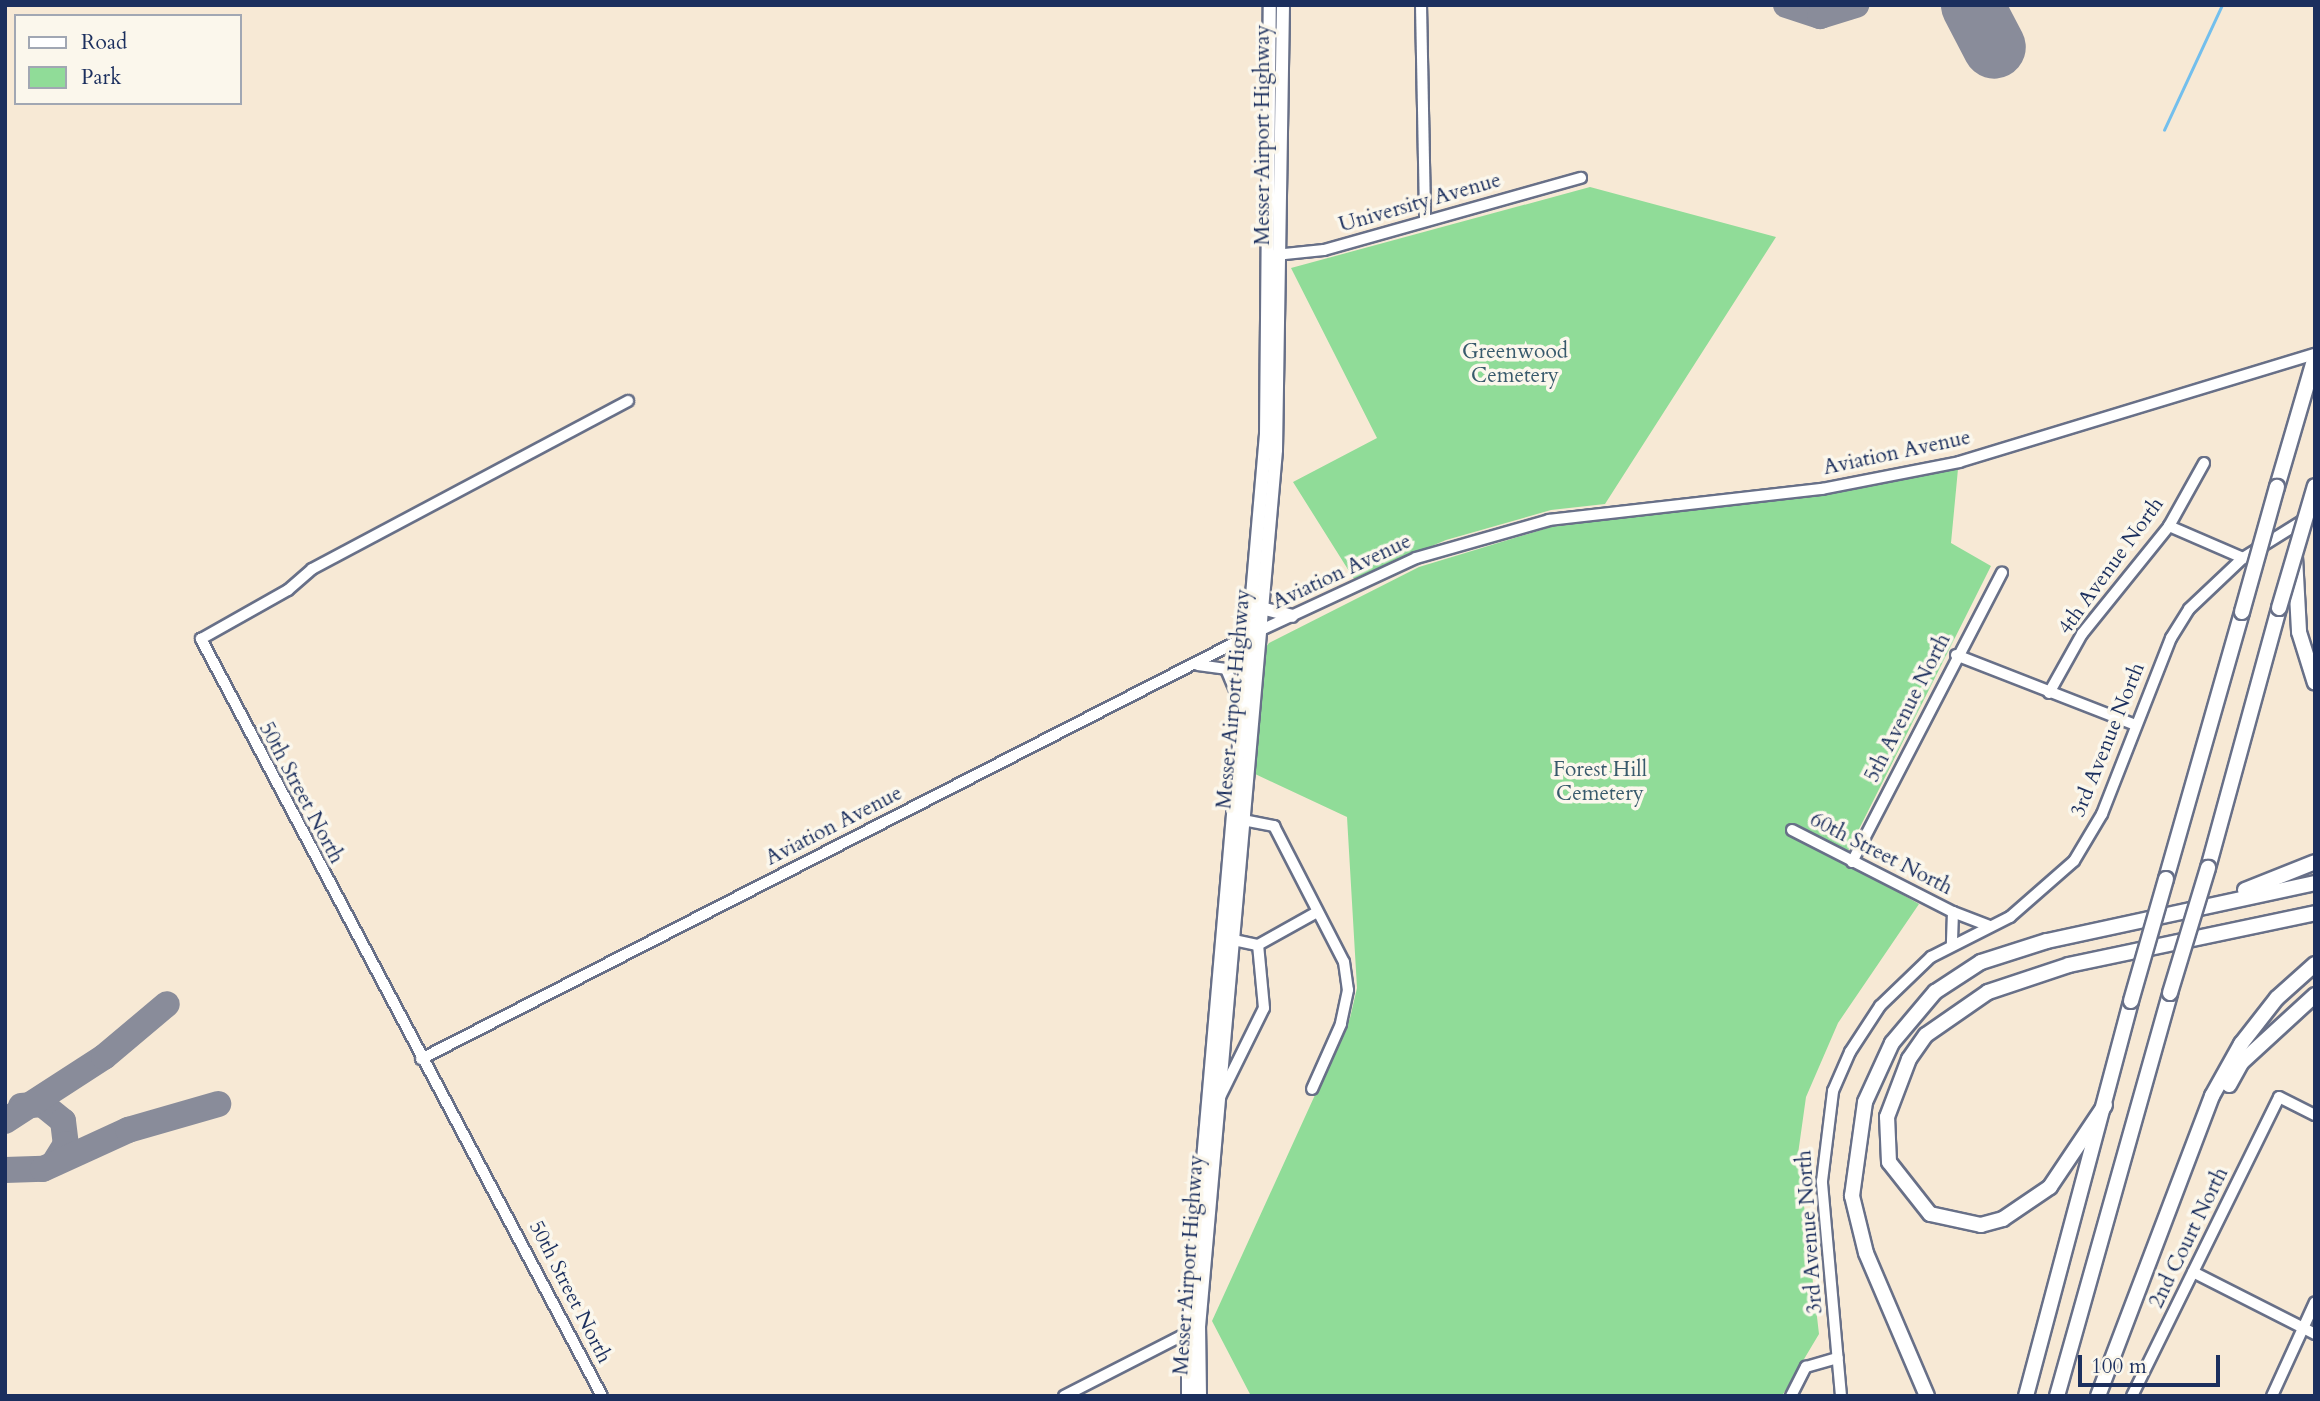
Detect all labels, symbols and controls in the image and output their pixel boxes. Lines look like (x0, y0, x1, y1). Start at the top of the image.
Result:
legend (14, 14, 242, 105)
street label: Messer Airport Highway (1250, 25, 1276, 245)
text: Road (81, 28, 127, 57)
text: Park (81, 63, 121, 92)
street label: University Avenue (1336, 168, 1504, 238)
park label: Greenwood Cemetery (1462, 339, 1568, 389)
street label: Aviation Avenue (1821, 425, 1973, 481)
street label: 4th Avenue North (2053, 493, 2169, 639)
street label: Aviation Avenue (1269, 529, 1415, 615)
street label: Messer Airport Highway (1212, 588, 1256, 810)
street label: 5th Avenue North (1860, 629, 1956, 787)
street label: 3rd Avenue North (2066, 659, 2150, 821)
street label: 50th Street North (253, 718, 349, 868)
park label: Forest Hill Cemetery (1553, 757, 1647, 807)
street label: Aviation Avenue (761, 781, 907, 871)
street label: 60th Street North (1806, 807, 1956, 901)
street label: 3rd Avenue North (1792, 1149, 1828, 1315)
street label: Messer Airport Highway (1169, 1154, 1209, 1376)
street label: 2nd Court North (2144, 1164, 2234, 1312)
street label: 50th Street North (523, 1217, 617, 1367)
scale bar (2082, 1342, 2224, 1386)
text: 100 m (2091, 1352, 2147, 1381)

